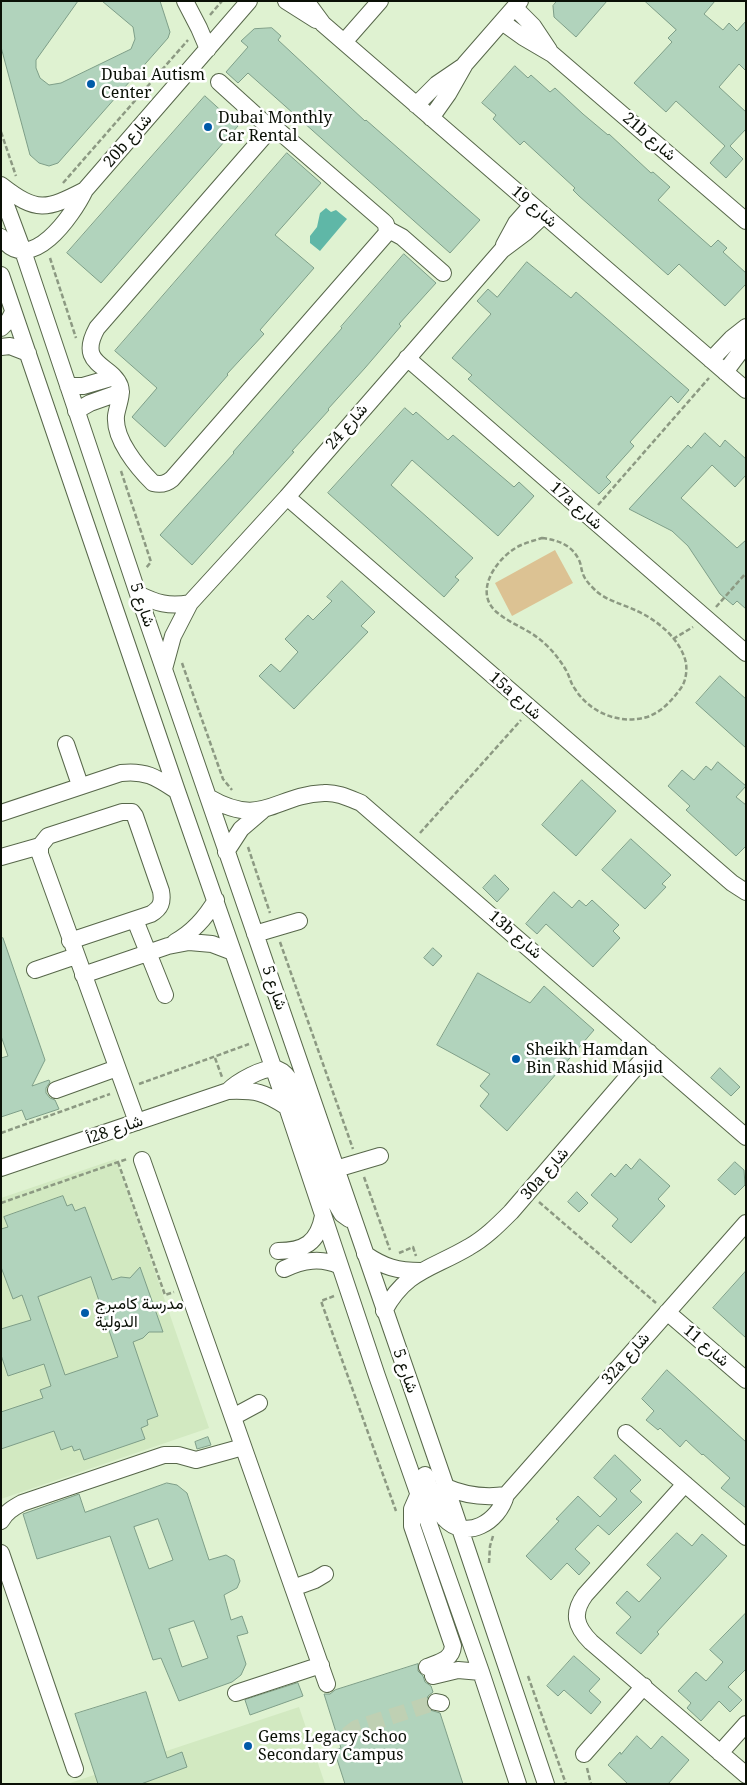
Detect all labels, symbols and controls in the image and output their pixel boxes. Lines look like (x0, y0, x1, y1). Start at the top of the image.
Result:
place label: Dubai Autism Center (101, 65, 205, 103)
marker: Dubai Autism Center (85, 78, 97, 90)
place label: Dubai Monthly Car Rental (218, 108, 332, 146)
street label: 21b شارع (619, 109, 679, 165)
street label: 20b شارع (100, 111, 156, 171)
marker: Dubai Monthly Car Rental (202, 121, 214, 133)
street label: شارع 19 (507, 182, 561, 232)
street label: شارع 24 (322, 400, 372, 454)
street label: 17a شارع (546, 478, 606, 534)
street label: شارع 5 (126, 580, 158, 630)
street label: 15a شارع (485, 668, 545, 724)
street label: 13b شارع (485, 907, 545, 963)
street label: شارع 5 (258, 963, 290, 1013)
place label: Sheikh Hamdan Bin Rashid Masjid (526, 1040, 663, 1078)
marker: Sheikh Hamdan Bin Rashid Masjid (510, 1053, 522, 1065)
street label: شارع 28أ (84, 1111, 146, 1149)
street label: 30a شارع (517, 1144, 573, 1204)
place label: مدرسة كامبرج الدولية (95, 1294, 184, 1332)
marker: مدرسة كامبرج الدولية (79, 1307, 91, 1319)
street label: شارع 11 (679, 1321, 733, 1371)
street label: 32a شارع (598, 1329, 654, 1389)
street label: شارع 5 (389, 1346, 421, 1396)
place label: Gems Legacy Schoo Secondary Campus (258, 1727, 407, 1765)
marker: Gems Legacy Schoo Secondary Campus (242, 1740, 254, 1752)

